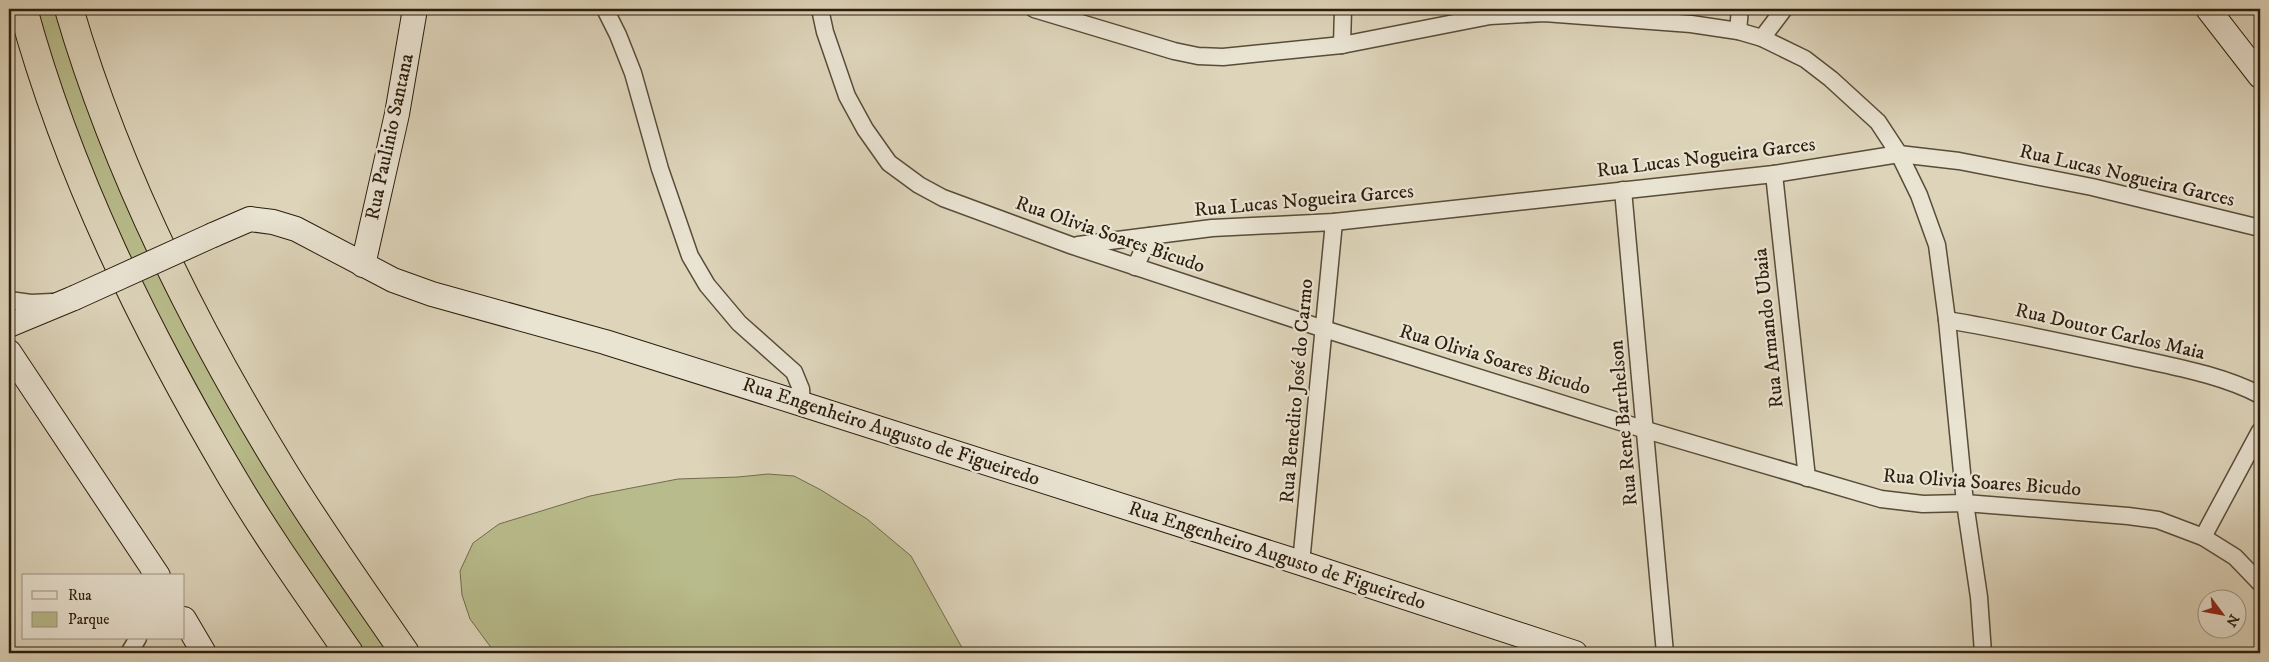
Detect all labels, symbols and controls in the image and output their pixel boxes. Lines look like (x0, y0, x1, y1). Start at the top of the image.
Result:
street label: Rua Paulinio Santana (360, 51, 420, 222)
street label: Rua Lucas Nogueira Garces (1595, 132, 1817, 184)
street label: Rua Lucas Nogueira Garces (2017, 139, 2237, 213)
street label: Rua Lucas Nogueira Garces (1193, 179, 1415, 223)
street label: Rua Olivia Soares Bicudo (1012, 191, 1208, 279)
street label: Rua Armando Ubaia (1748, 246, 1790, 409)
street label: Rua Benedito José do Carmo (1275, 278, 1319, 504)
street label: Rua Doutor Carlos Maia (2013, 298, 2208, 366)
street label: Rua Olivia Soares Bicudo (1396, 319, 1594, 401)
street label: Rua Rene Barthelson (1604, 338, 1644, 507)
street label: Rua Engenheiro Augusto de Figueiredo (739, 372, 1043, 492)
street label: Rua Olivia Soares Bicudo (1882, 464, 2082, 502)
street label: Rua Engenheiro Augusto de Figueiredo (1125, 496, 1429, 616)
legend (22, 574, 185, 640)
text: Rua (68, 586, 92, 605)
north arrow (2196, 590, 2246, 640)
text: Parque (68, 610, 109, 629)
text: N (2221, 611, 2243, 630)

